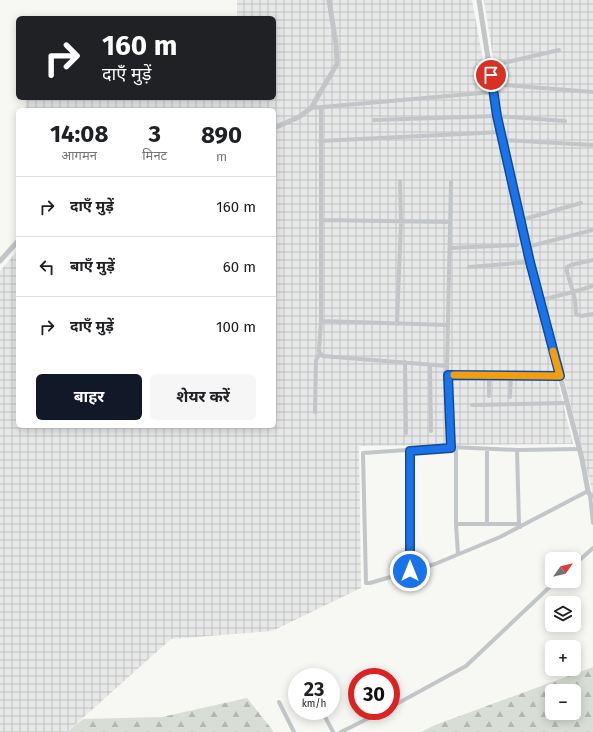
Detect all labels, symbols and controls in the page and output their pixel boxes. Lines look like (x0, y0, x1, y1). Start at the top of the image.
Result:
text: 160 m (102, 29, 177, 62)
icon: right (36, 32, 88, 84)
pin (474, 58, 508, 92)
text: दाएँ मुड़ें (102, 63, 151, 85)
icon: arrive (480, 64, 502, 86)
text: 14:08 (50, 120, 108, 148)
text: 3 (148, 120, 161, 148)
text: 890 (201, 121, 242, 149)
text: आगमन (61, 148, 97, 163)
text: मिनट (142, 148, 167, 163)
text: m (216, 149, 227, 164)
icon: right (36, 196, 58, 218)
text: दाएँ मुड़ें (70, 197, 114, 215)
text: 160 m (216, 198, 256, 216)
icon: left (36, 256, 58, 278)
text: बाएँ मुड़ें (70, 257, 115, 275)
text: 60 m (223, 258, 256, 276)
icon: right (36, 316, 58, 338)
text: दाएँ मुड़ें (70, 317, 114, 335)
text: 100 m (216, 318, 256, 336)
button: बाहर (36, 374, 142, 420)
button: शेयर करें (150, 374, 256, 420)
position arrow (389, 550, 431, 592)
north arrow (545, 552, 581, 588)
map controls (545, 552, 581, 720)
button: layers (545, 596, 581, 632)
button: + (545, 640, 581, 676)
speed limit sign: 30 (348, 668, 400, 720)
text: 23 (304, 677, 324, 701)
button: − (545, 684, 581, 720)
text: km/h (302, 698, 326, 710)

